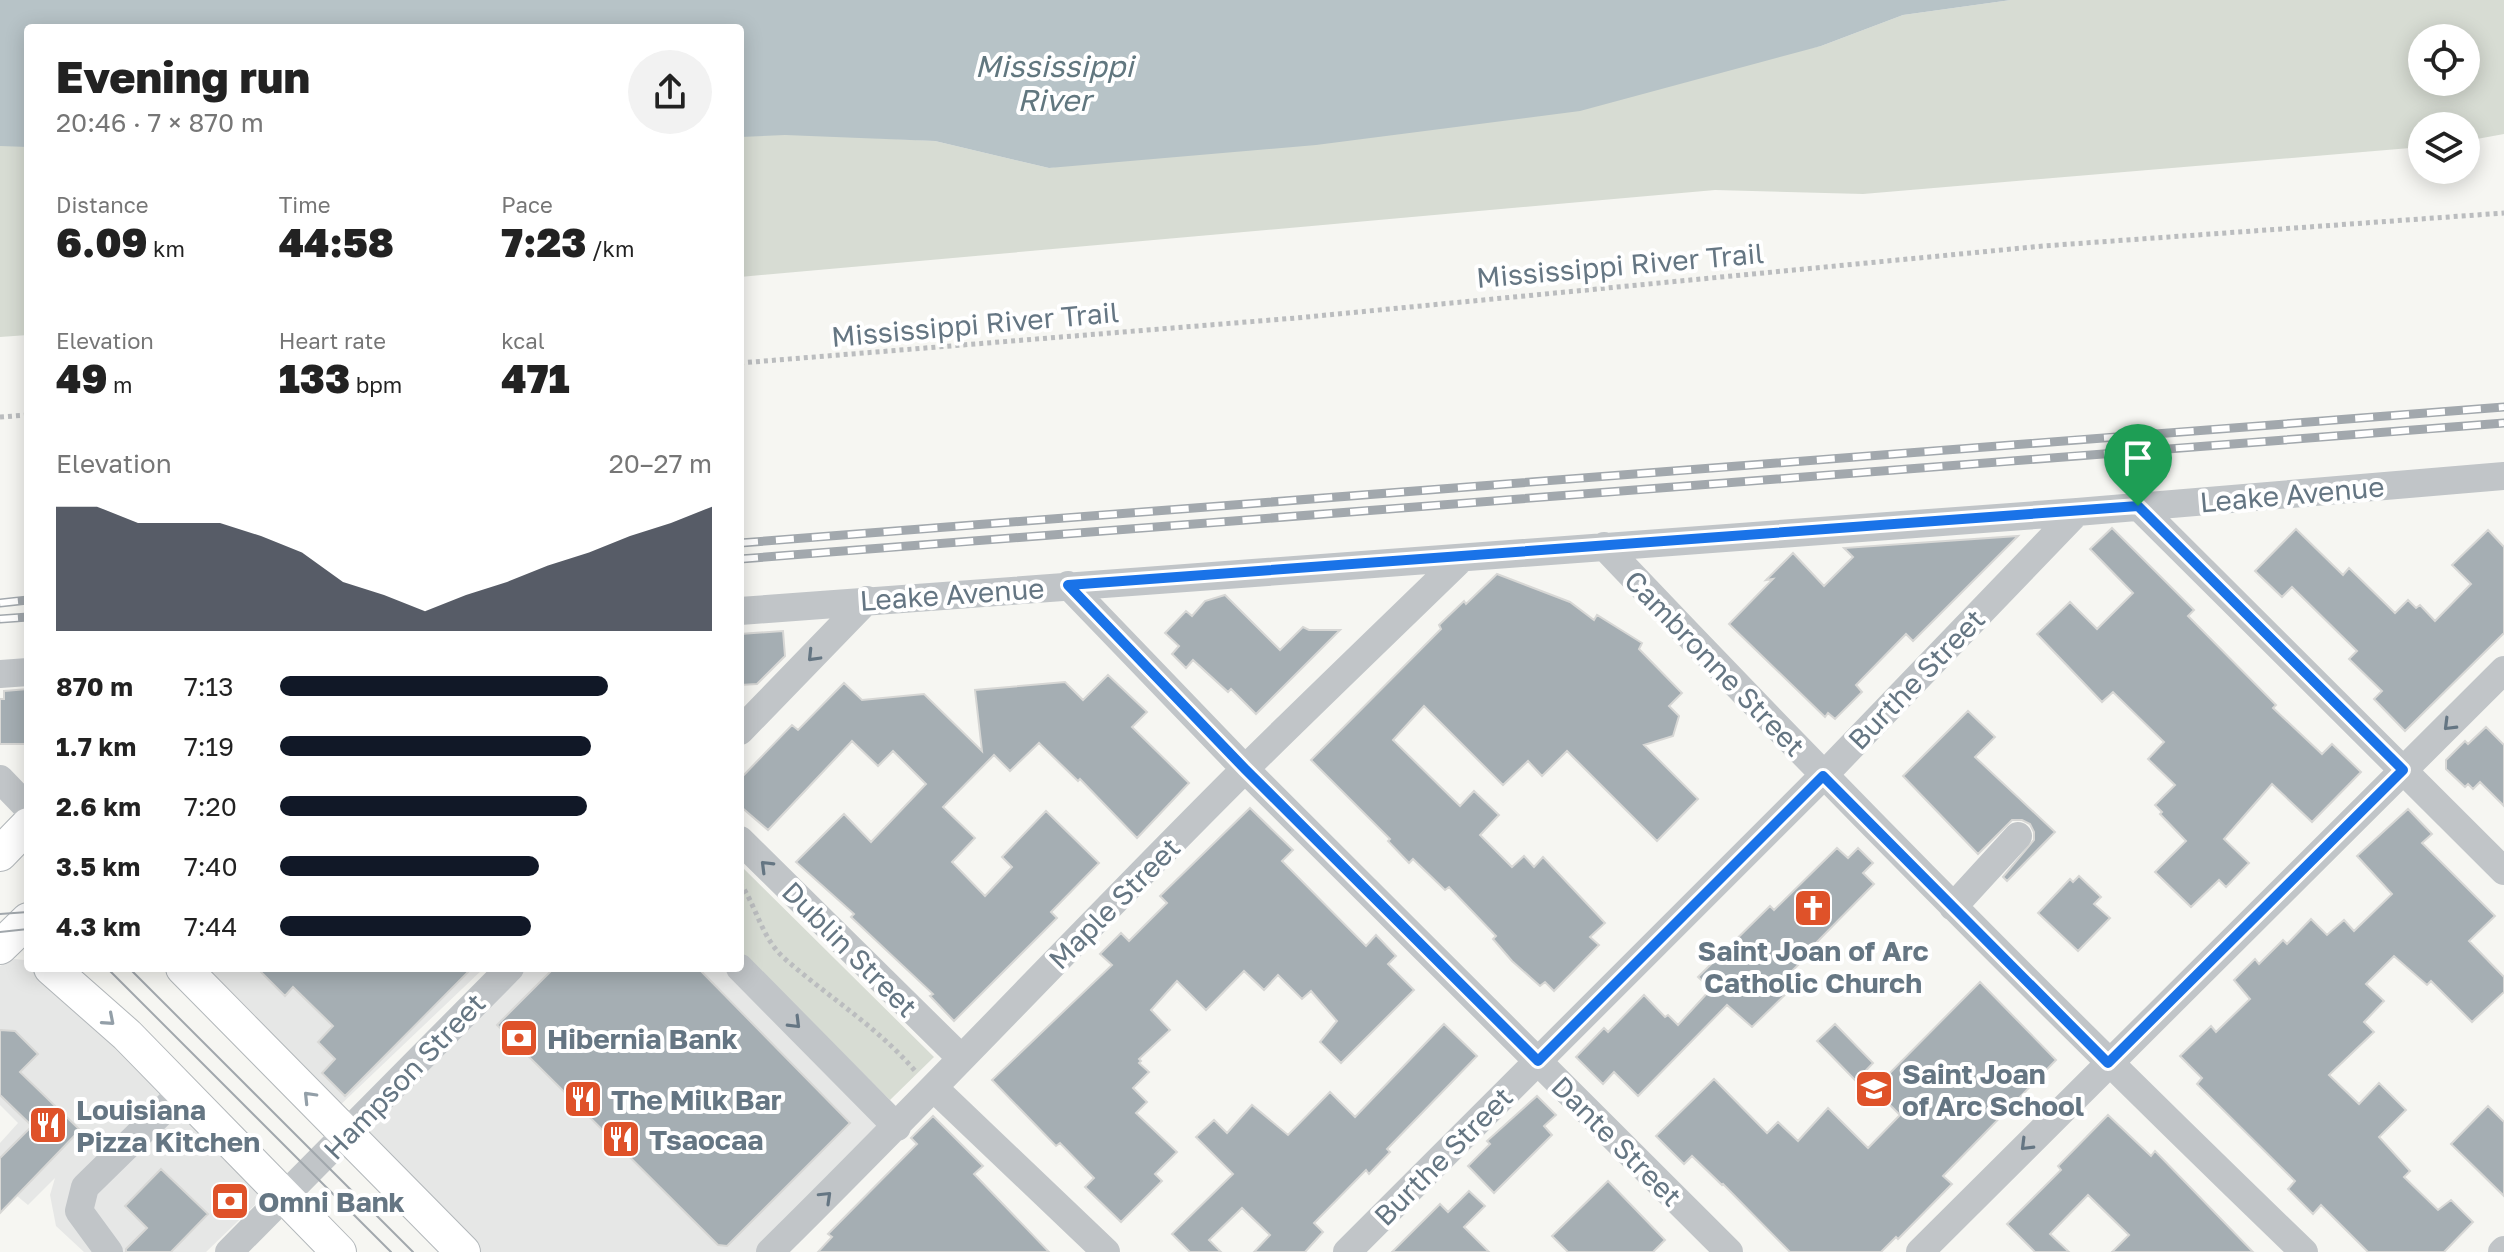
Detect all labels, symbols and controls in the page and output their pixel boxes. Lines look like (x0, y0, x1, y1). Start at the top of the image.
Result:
map controls (2408, 24, 2480, 184)
button: locate (2408, 24, 2480, 96)
water label: Mississippi River (975, 48, 1136, 118)
text: Evening run (56, 50, 310, 103)
button: share (628, 50, 712, 134)
text: 20:46 · 7 × 870 m (56, 107, 264, 138)
button: layers (2408, 112, 2480, 184)
text: Distance (56, 191, 148, 218)
text: Time (279, 191, 330, 218)
text: Pace (501, 191, 553, 218)
text: 6.09 (56, 218, 148, 266)
text: 44:58 (279, 218, 394, 266)
text: 7:23 (501, 218, 586, 266)
text: km (148, 235, 185, 262)
text: /km (586, 235, 634, 262)
street label: Mississippi River Trail (1475, 236, 1765, 294)
street label: Mississippi River Trail (830, 295, 1120, 353)
text: Elevation (56, 327, 154, 354)
text: Heart rate (279, 327, 386, 354)
text: kcal (501, 327, 545, 354)
text: 49 (56, 354, 107, 402)
text: 133 (279, 354, 350, 402)
text: 471 (501, 354, 570, 402)
text: m (107, 371, 132, 398)
text: bpm (350, 371, 402, 398)
pin (2104, 424, 2172, 506)
icon: arrive (2116, 436, 2160, 480)
text: Elevation (56, 448, 172, 479)
text: 20–27 m (609, 448, 712, 479)
street label: Leake Avenue (2198, 469, 2386, 519)
street label: Cambronne Street (1618, 563, 1812, 763)
street label: Leake Avenue (859, 571, 1045, 617)
street label: Burthe Street (1841, 602, 1991, 756)
one-way arrow (807, 647, 822, 661)
text: 870 m (56, 671, 133, 702)
text: 7:13 (184, 671, 233, 702)
one-way arrow (2444, 716, 2458, 730)
text: 1.7 km (56, 731, 136, 762)
text: 7:19 (184, 731, 234, 762)
text: 2.6 km (56, 791, 141, 822)
text: 7:20 (184, 791, 237, 822)
street label: Maple Street (1042, 831, 1186, 975)
text: 3.5 km (56, 851, 140, 882)
text: 7:40 (184, 851, 238, 882)
one-way arrow (761, 860, 775, 875)
street label: Dublin Street (776, 875, 924, 1023)
church icon: Saint Joan of Arc Catholic Church (1792, 887, 1834, 929)
text: 4.3 km (56, 911, 141, 942)
text: 7:44 (184, 911, 237, 942)
place label: Saint Joan of Arc Catholic Church (1697, 934, 1929, 999)
street label: Hampson Street (316, 986, 492, 1166)
one-way arrow (100, 1010, 115, 1024)
one-way arrow (786, 1014, 800, 1028)
bank icon: Hibernia Bank (498, 1017, 540, 1059)
place label: Hibernia Bank (547, 1022, 738, 1055)
place label: Saint Joan of Arc School (1902, 1057, 2084, 1122)
school or university icon: Saint Joan of Arc School (1853, 1068, 1895, 1110)
street label: Dante Street (1545, 1069, 1689, 1213)
restaurant icon: The Milk Bar (562, 1078, 604, 1120)
street label: Burthe Street (1367, 1080, 1519, 1232)
place label: The Milk Bar (611, 1083, 782, 1116)
one-way arrow (304, 1092, 318, 1106)
place label: Louisiana Pizza Kitchen (76, 1093, 260, 1158)
restaurant icon: Louisiana Pizza Kitchen (27, 1104, 69, 1146)
restaurant icon: Tsaocaa (600, 1118, 642, 1160)
place label: Tsaocaa (649, 1123, 763, 1156)
one-way arrow (2021, 1136, 2035, 1150)
bank icon: Omni Bank (209, 1180, 251, 1222)
place label: Omni Bank (258, 1185, 405, 1218)
one-way arrow (817, 1192, 831, 1207)

